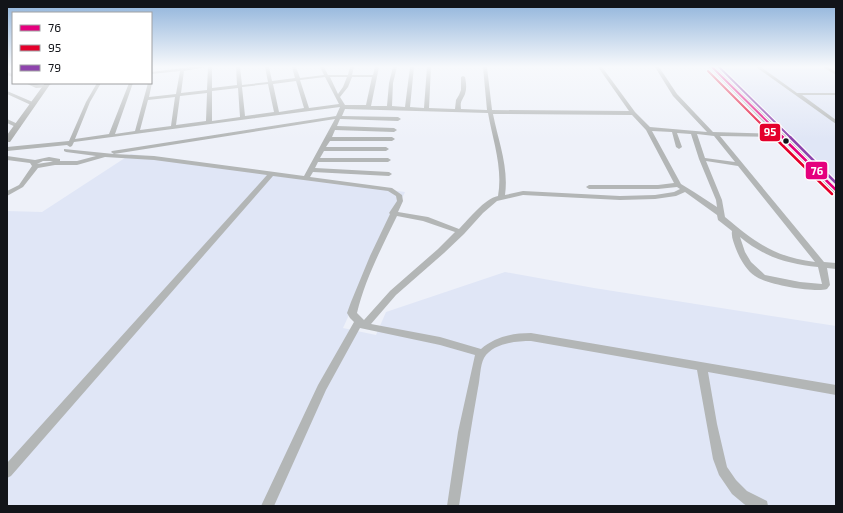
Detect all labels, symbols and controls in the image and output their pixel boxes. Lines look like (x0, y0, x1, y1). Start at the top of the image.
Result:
legend (12, 12, 152, 84)
text: 76 (48, 20, 61, 34)
text: 95 (48, 40, 61, 54)
text: 79 (48, 60, 61, 74)
line badge: 95 (759, 123, 781, 142)
text: 95 (764, 125, 776, 138)
unlabelled marker (781, 136, 791, 146)
line badge: 76 (805, 161, 828, 180)
text: 76 (811, 164, 824, 177)

